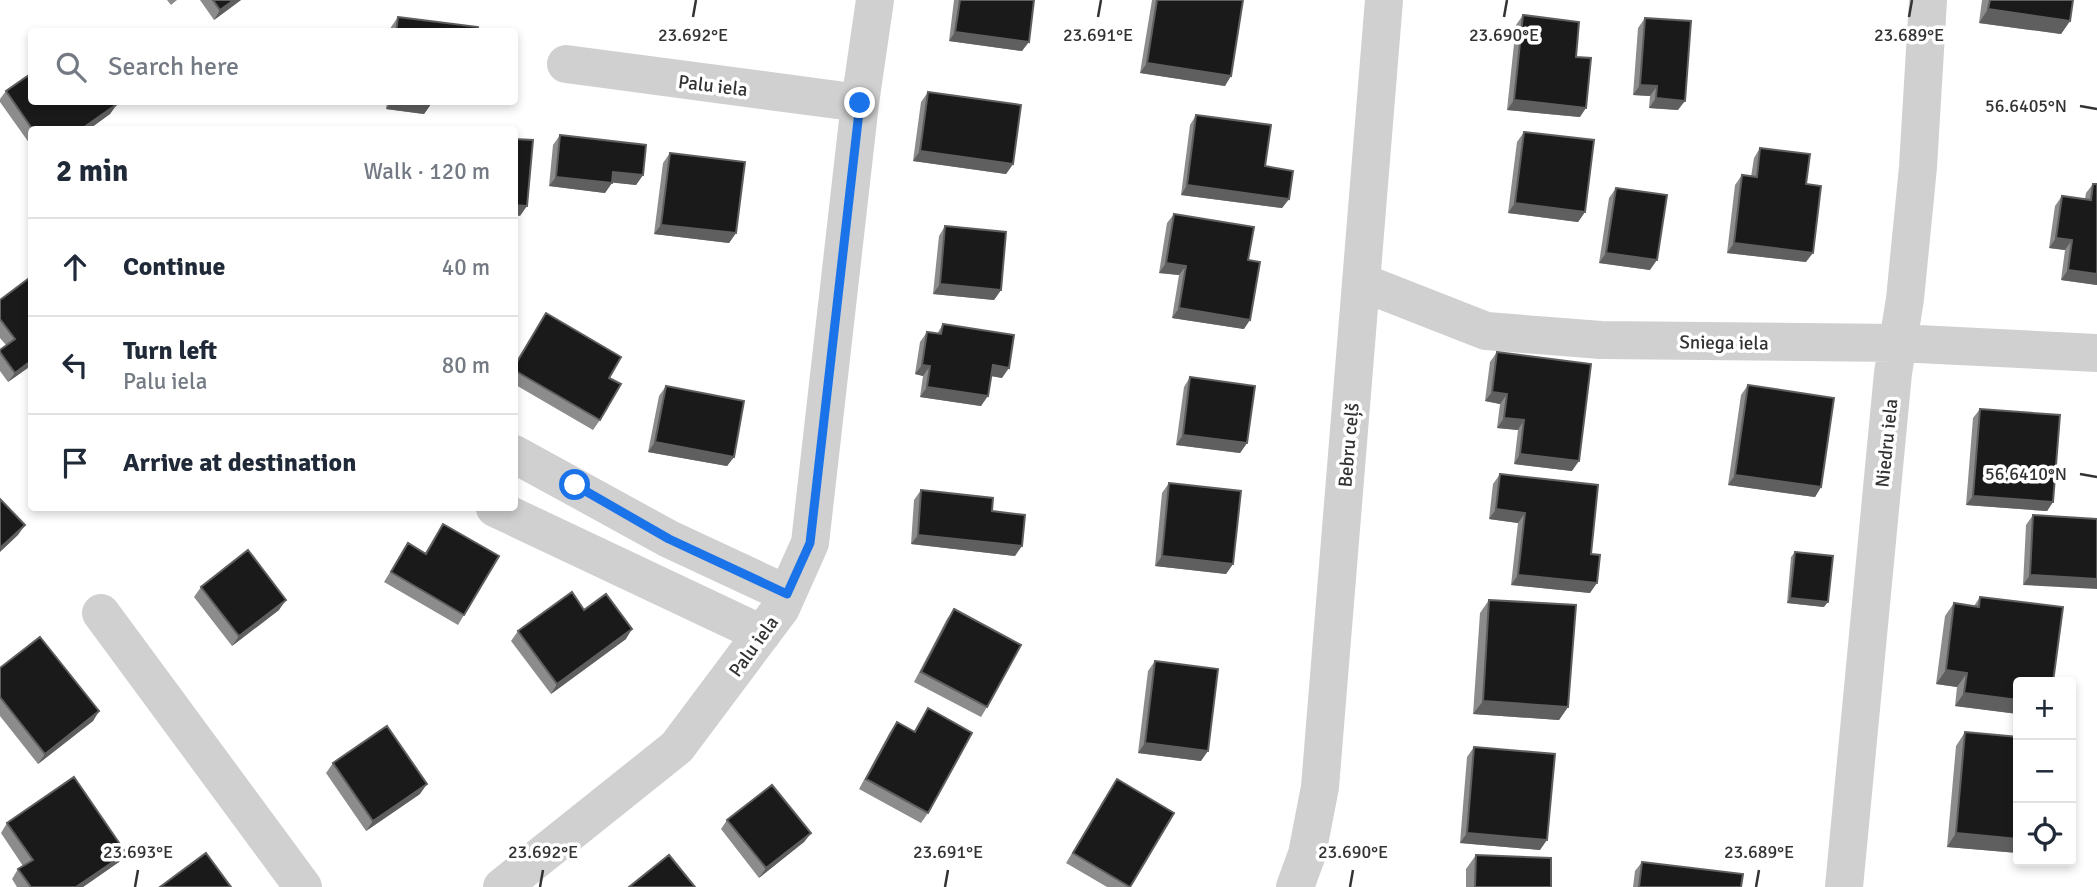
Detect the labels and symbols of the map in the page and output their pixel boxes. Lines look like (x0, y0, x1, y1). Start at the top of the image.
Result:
text: 23.692°E (658, 24, 728, 46)
text: 23.691°E (1063, 24, 1133, 46)
text: 23.690°E (1469, 24, 1539, 46)
text: 23.689°E (1874, 24, 1944, 46)
street label: Palu iela (677, 70, 749, 102)
route end (844, 87, 875, 118)
text: 56.6405°N (1985, 95, 2067, 117)
street label: Sniega iela (1679, 330, 1769, 356)
street label: Niedru iela (1870, 398, 1904, 489)
street label: Bebru ceļš (1333, 402, 1365, 488)
text: 56.6410°N (1985, 463, 2067, 485)
route start (559, 469, 590, 500)
street label: Palu iela (724, 611, 784, 682)
text: 23.693°E (103, 841, 173, 863)
text: 23.692°E (508, 841, 578, 863)
text: 23.691°E (913, 841, 983, 863)
text: 23.690°E (1318, 841, 1388, 863)
text: 23.689°E (1724, 841, 1794, 863)

